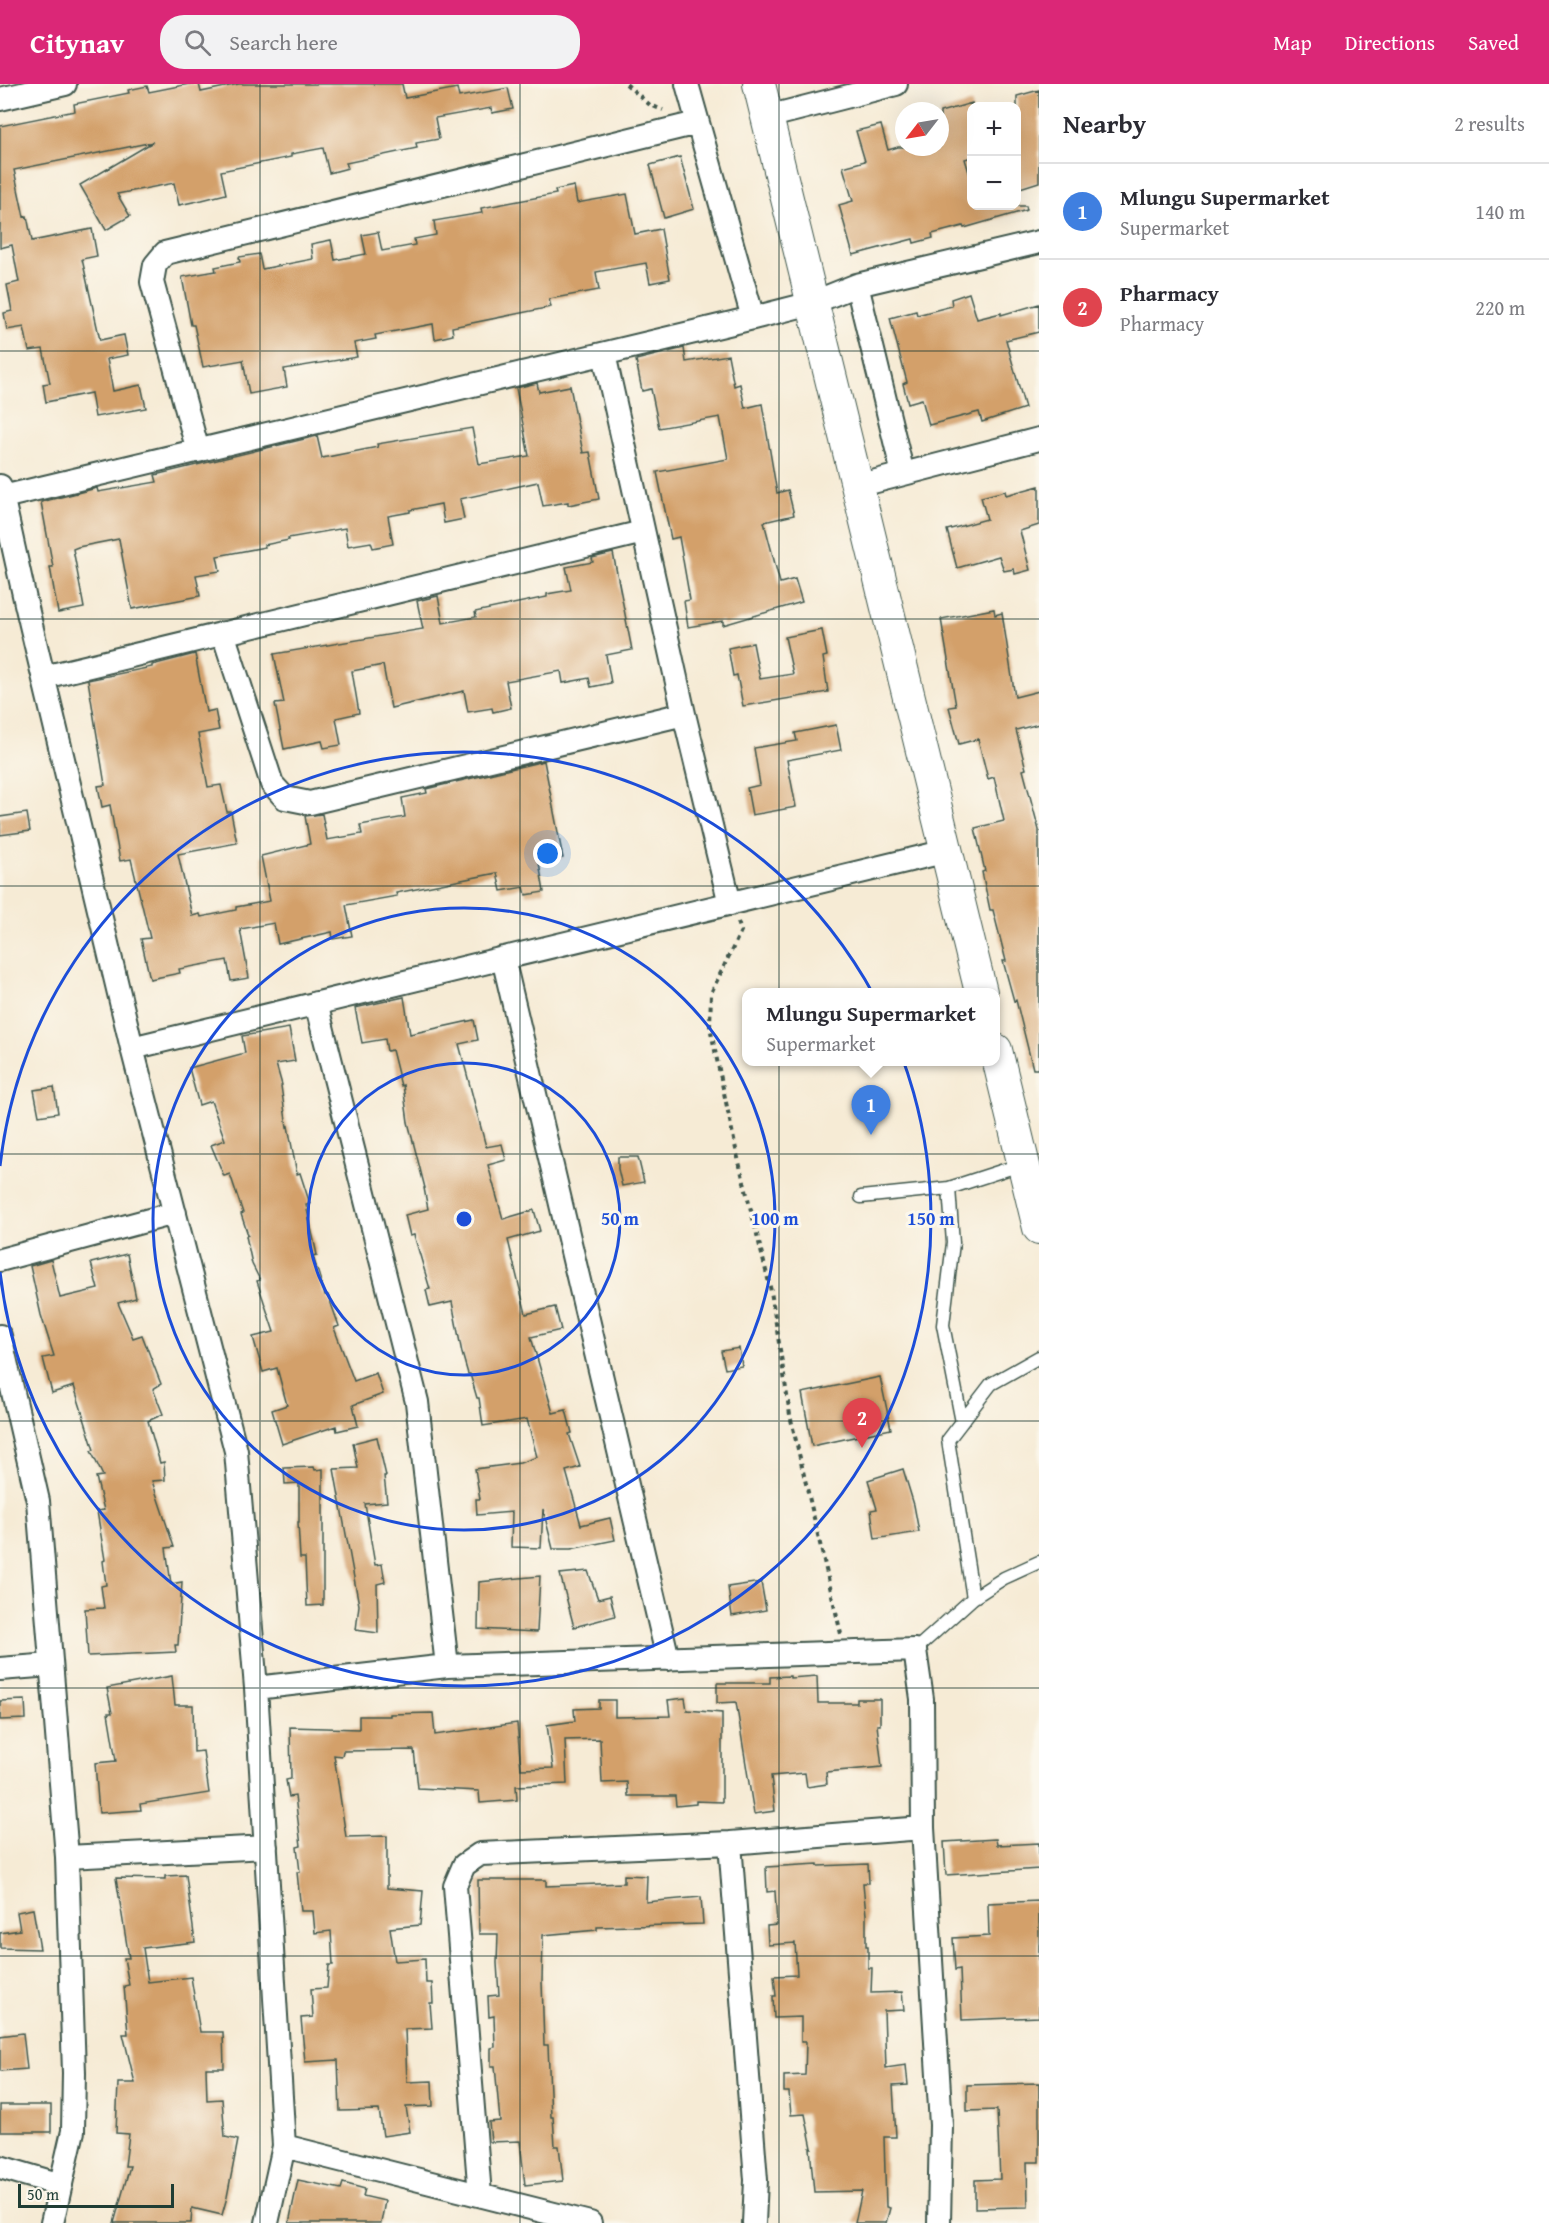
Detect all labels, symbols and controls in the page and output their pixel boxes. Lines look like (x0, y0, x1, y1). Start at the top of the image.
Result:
search box (160, 15, 580, 69)
text: Citynav (30, 22, 124, 63)
icon: search (181, 26, 214, 59)
text: Search here (229, 26, 338, 58)
text: Map (1273, 27, 1312, 58)
text: Directions (1345, 27, 1435, 58)
text: Saved (1468, 27, 1519, 58)
north arrow (895, 102, 949, 156)
map controls (967, 102, 1021, 210)
button: + (967, 102, 1021, 156)
text: Nearby (1063, 104, 1146, 143)
text: 2 results (1454, 109, 1525, 138)
button: − (967, 156, 1021, 210)
text: Mlungu Supermarket (1120, 181, 1329, 213)
text: 1 (1077, 197, 1088, 226)
text: 140 m (1475, 197, 1525, 226)
text: Supermarket (1120, 213, 1229, 242)
text: Pharmacy (1120, 277, 1219, 309)
text: 2 (1077, 293, 1088, 322)
text: 220 m (1475, 293, 1525, 322)
text: Pharmacy (1120, 309, 1204, 338)
your location (533, 839, 562, 868)
popup (742, 988, 1000, 1066)
text: Mlungu Supermarket (766, 997, 976, 1029)
text: Supermarket (766, 1029, 876, 1058)
pin: 1 (852, 1086, 890, 1135)
text: 50 m (601, 1205, 640, 1232)
text: 100 m (751, 1205, 799, 1232)
text: 150 m (907, 1205, 955, 1232)
centre of rings (454, 1209, 474, 1229)
pin: 2 (842, 1398, 882, 1448)
scale bar (18, 2181, 174, 2208)
text: 50 m (27, 2182, 59, 2206)

